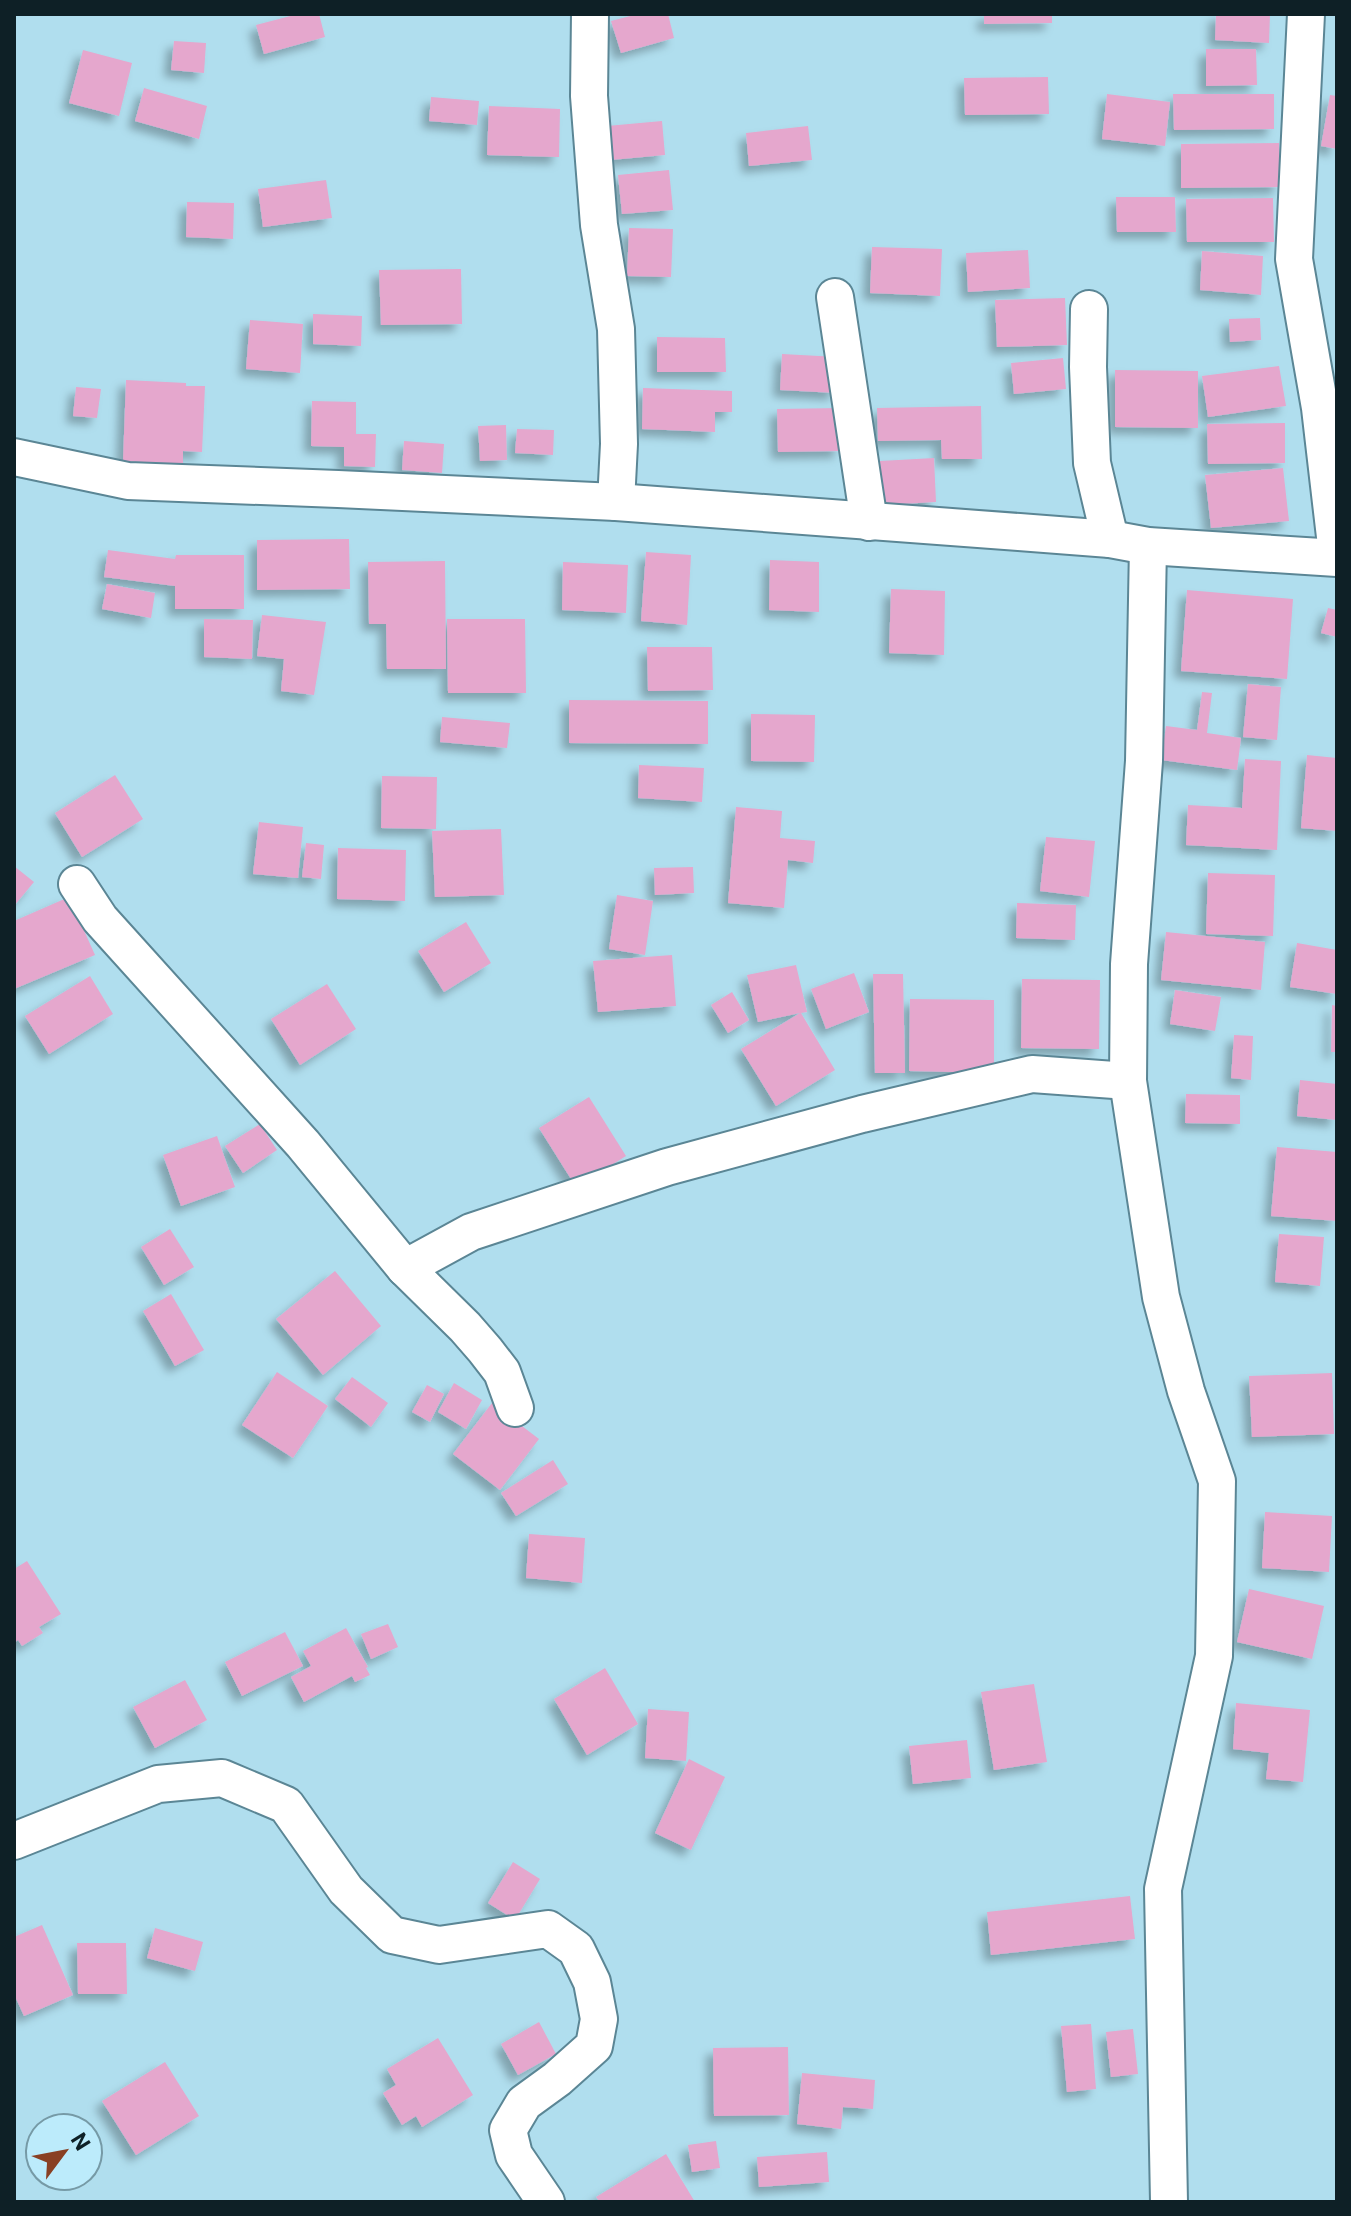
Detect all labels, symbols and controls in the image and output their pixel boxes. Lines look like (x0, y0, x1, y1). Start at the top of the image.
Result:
north arrow (24, 2112, 104, 2192)
text: N (66, 2128, 95, 2155)

